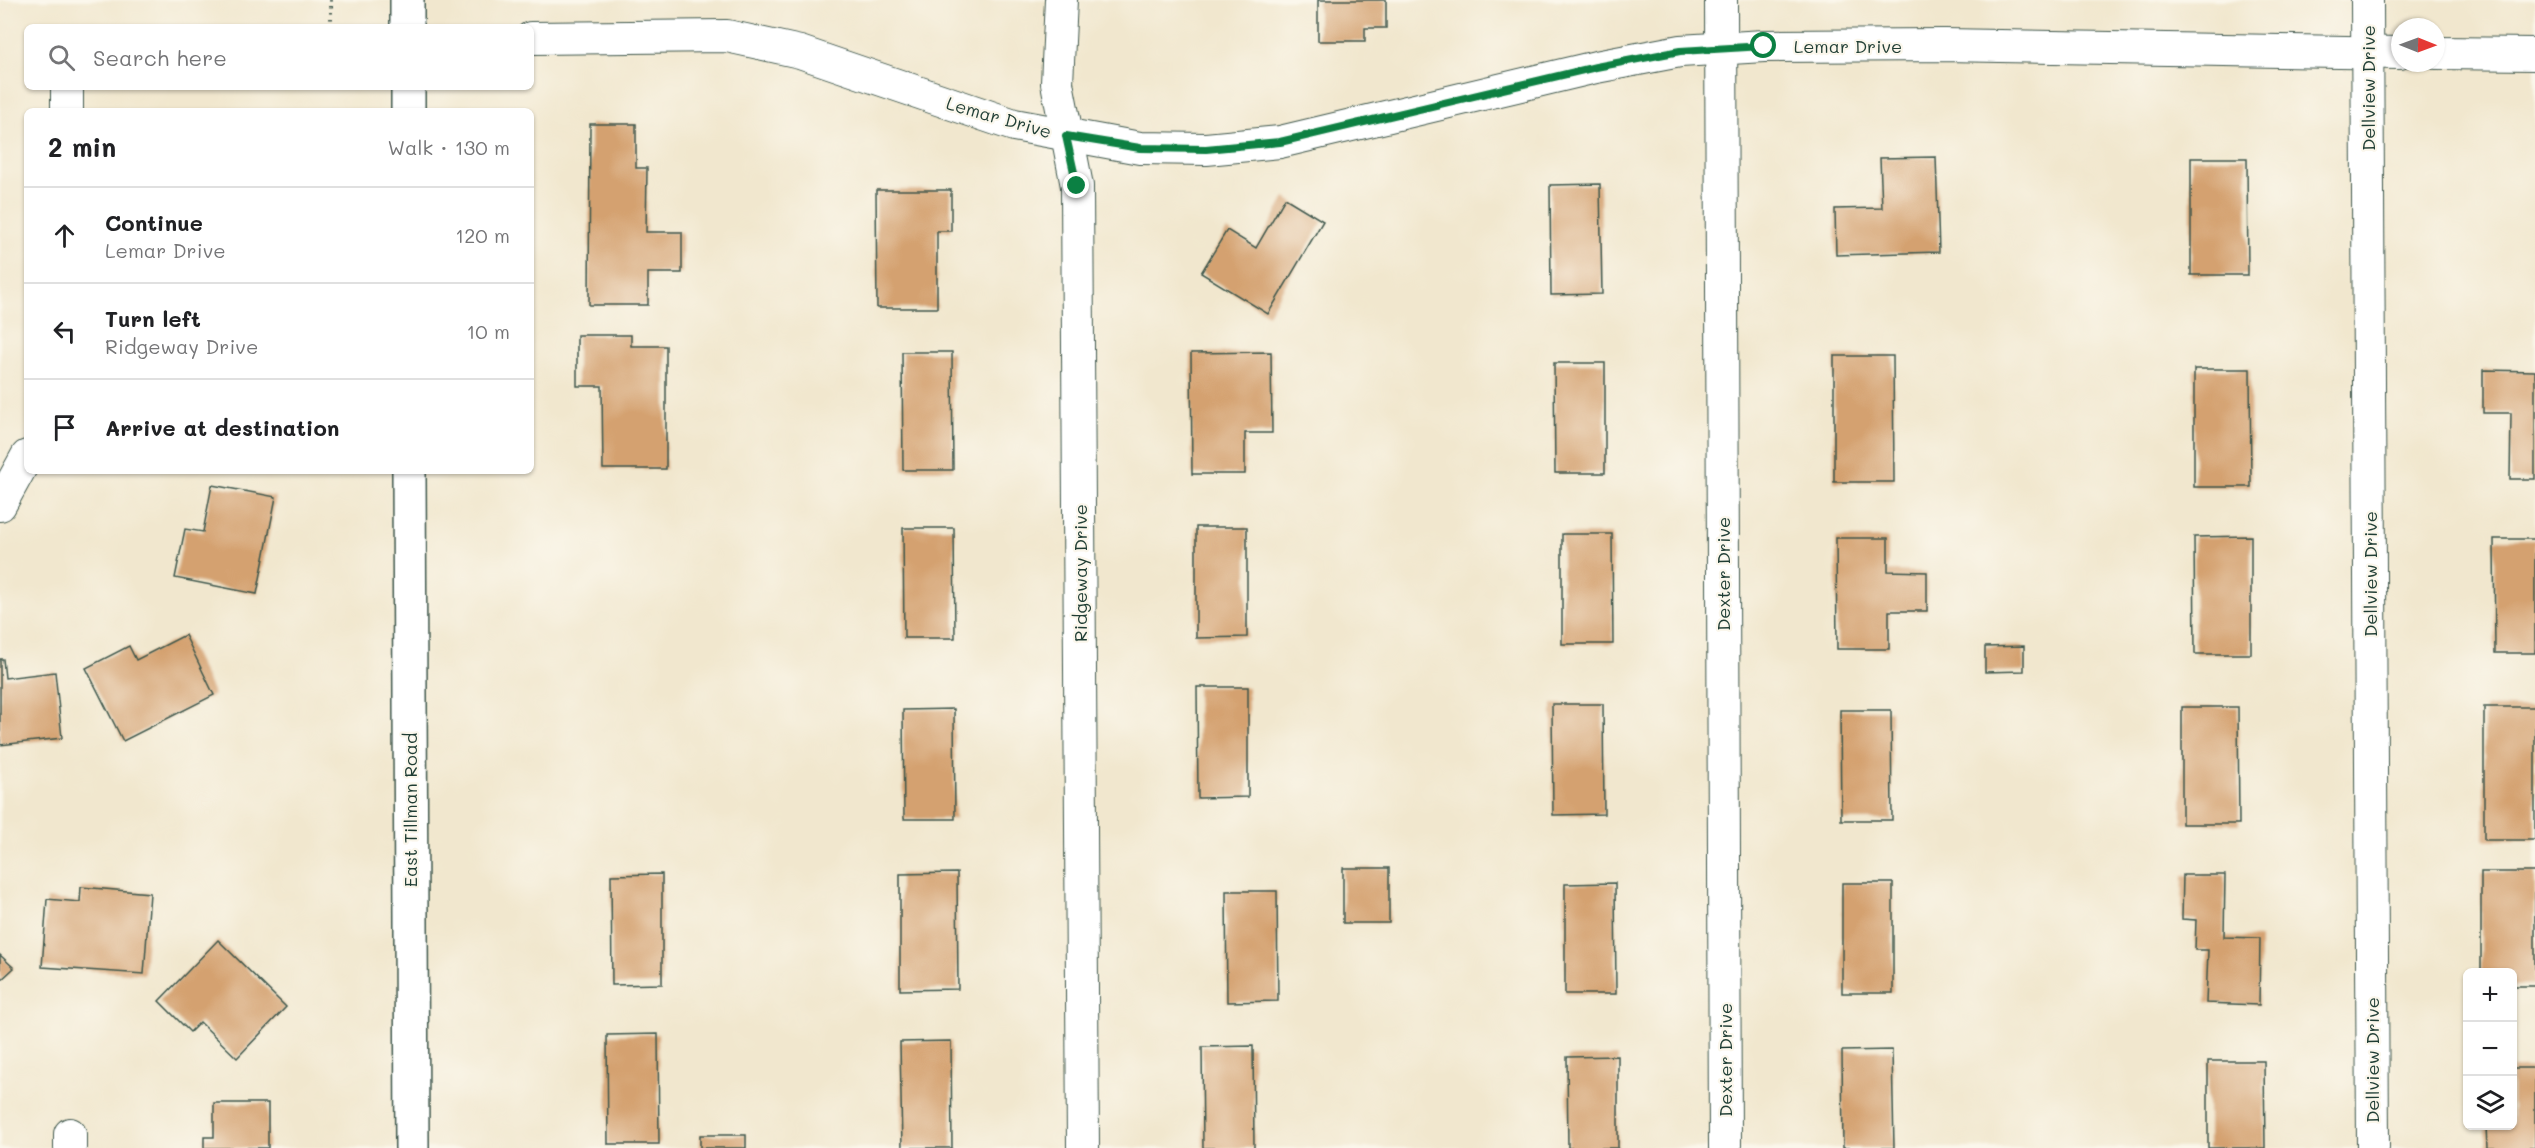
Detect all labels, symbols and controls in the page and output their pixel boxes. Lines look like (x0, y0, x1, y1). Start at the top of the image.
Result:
north arrow (2391, 18, 2445, 72)
search box (24, 24, 534, 90)
street label: Dellview Drive (2356, 25, 2380, 151)
route start (1750, 32, 1776, 58)
street label: Lemar Drive (1794, 34, 1902, 58)
icon: search (45, 41, 78, 74)
text: Search here (93, 43, 227, 72)
street label: Lemar Drive (944, 91, 1054, 143)
text: 2 min (48, 130, 116, 164)
text: Walk · 130 m (387, 134, 510, 160)
route end (1063, 172, 1089, 198)
text: Continue (105, 208, 203, 237)
icon: ahead (48, 219, 81, 252)
text: 120 m (455, 222, 510, 248)
text: Lemar Drive (105, 237, 226, 263)
text: Turn left (105, 304, 201, 333)
icon: left (48, 315, 81, 348)
text: 10 m (466, 318, 510, 344)
text: Ridgeway Drive (105, 333, 258, 359)
icon: arrive (48, 411, 81, 444)
text: Arrive at destination (105, 413, 340, 442)
street label: Ridgeway Drive (1068, 504, 1092, 642)
street label: Dellview Drive (2358, 511, 2382, 637)
street label: Dexter Drive (1711, 517, 1735, 631)
street label: East Tillman Road (398, 733, 422, 887)
map controls (2463, 968, 2517, 1130)
button: + (2463, 968, 2517, 1022)
street label: Dellview Drive (2360, 997, 2384, 1123)
street label: Dexter Drive (1713, 1003, 1737, 1117)
button: − (2463, 1022, 2517, 1076)
button: layers (2463, 1076, 2517, 1130)

